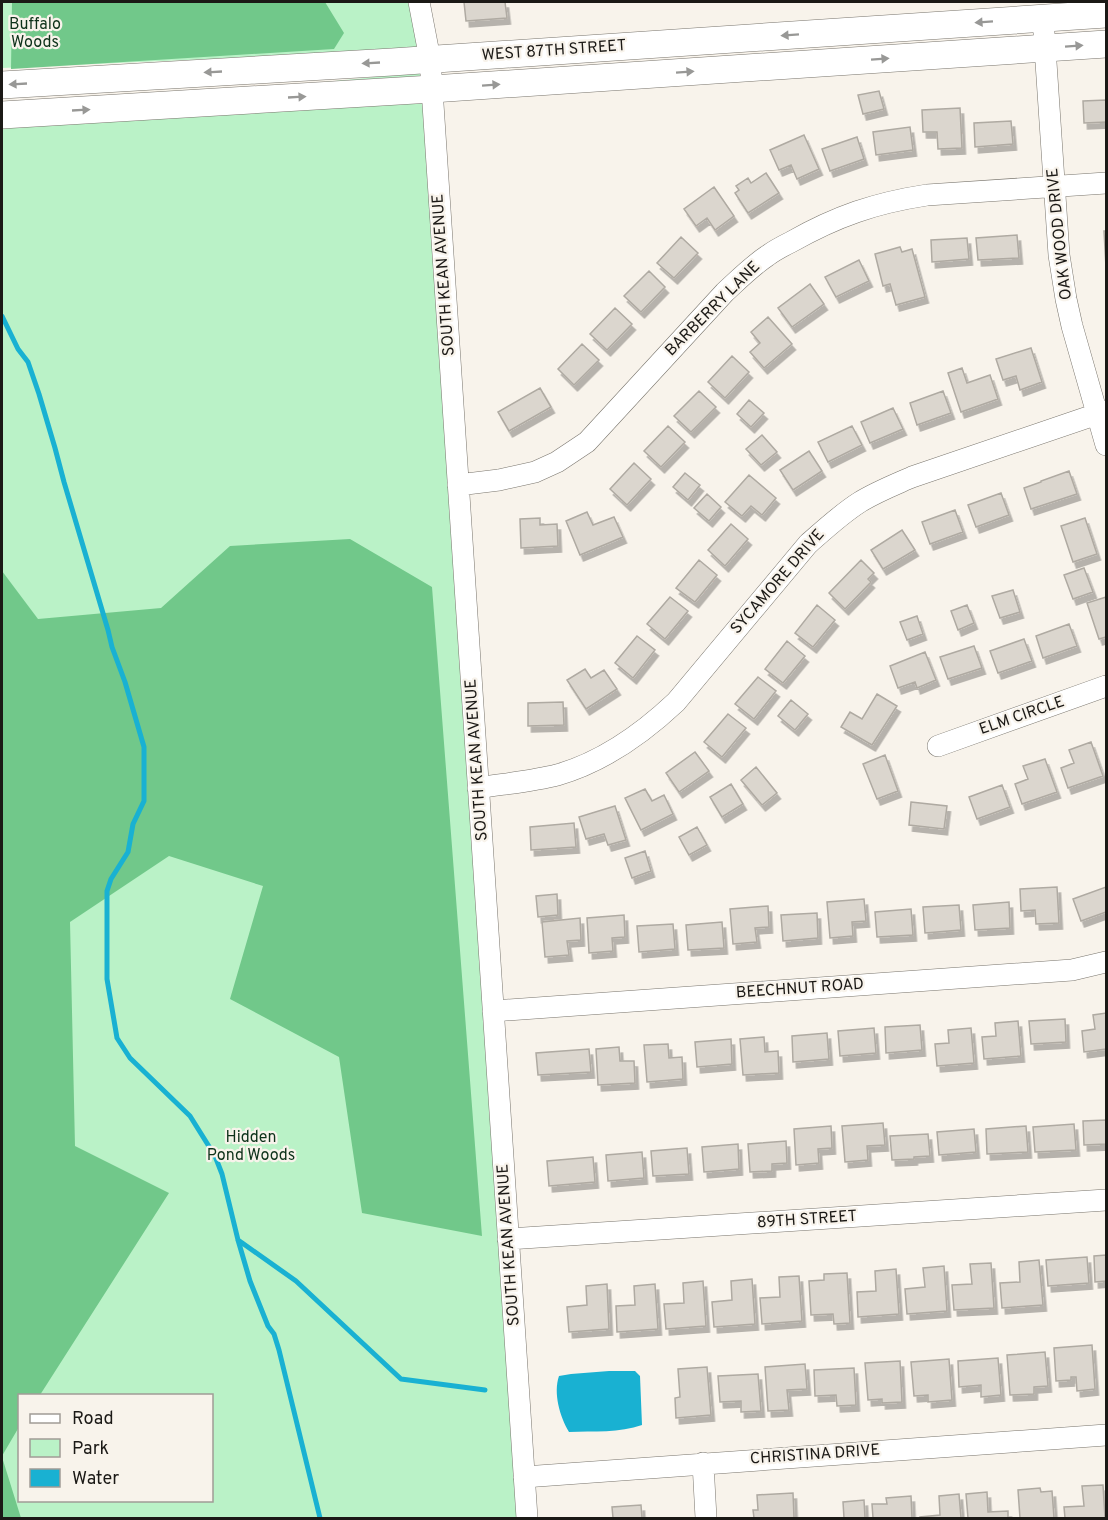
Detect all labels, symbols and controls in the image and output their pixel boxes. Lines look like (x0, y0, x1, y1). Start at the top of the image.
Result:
park label: Buffalo Woods (9, 15, 61, 53)
one-way arrow (975, 18, 994, 27)
one-way arrow (780, 30, 799, 40)
street label: WEST 87TH STREET (481, 36, 627, 66)
one-way arrow (1065, 41, 1084, 51)
one-way arrow (870, 54, 889, 64)
one-way arrow (362, 58, 381, 68)
one-way arrow (203, 68, 222, 77)
one-way arrow (676, 68, 695, 77)
one-way arrow (9, 79, 28, 89)
one-way arrow (481, 81, 500, 90)
one-way arrow (288, 93, 307, 102)
one-way arrow (71, 106, 90, 115)
street label: OAK WOOD DRIVE (1043, 167, 1077, 301)
street label: SOUTH KEAN AVENUE (428, 193, 460, 357)
street label: BARBERRY LANE (661, 257, 765, 361)
street label: SYCAMORE DRIVE (727, 525, 829, 639)
street label: SOUTH KEAN AVENUE (461, 678, 493, 842)
street label: ELM CIRCLE (977, 692, 1067, 740)
street label: BEECHNUT ROAD (735, 975, 865, 1003)
park label: Hidden Pond Woods (207, 1128, 295, 1166)
street label: SOUTH KEAN AVENUE (493, 1163, 525, 1327)
street label: 89TH STREET (756, 1207, 858, 1233)
legend (18, 1394, 213, 1502)
text: Road (72, 1408, 114, 1431)
text: Park (72, 1438, 109, 1461)
street label: CHRISTINA DRIVE (749, 1440, 881, 1470)
text: Water (72, 1468, 119, 1491)

